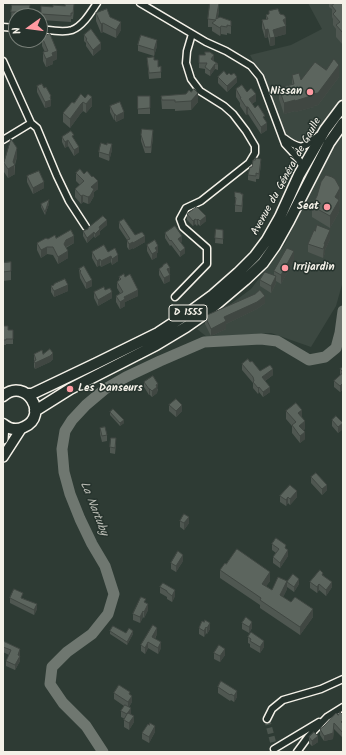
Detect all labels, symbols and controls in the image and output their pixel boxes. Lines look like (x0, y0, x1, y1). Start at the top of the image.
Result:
north arrow (8, 8, 48, 48)
text: N (8, 25, 27, 36)
place label: Nissan (270, 85, 302, 99)
marker: Nissan (305, 87, 315, 97)
street label: Avenue du Général de Gaulle (249, 116, 325, 238)
place label: Seat (297, 200, 319, 214)
marker: Seat (322, 202, 332, 212)
place label: Irrijardin (293, 261, 335, 275)
marker: Irrijardin (280, 263, 290, 273)
road number: D 1555 (169, 305, 207, 321)
place label: Les Danseurs (78, 382, 143, 396)
marker: Les Danseurs (65, 384, 75, 394)
water label: La Nartuby (76, 480, 110, 538)

